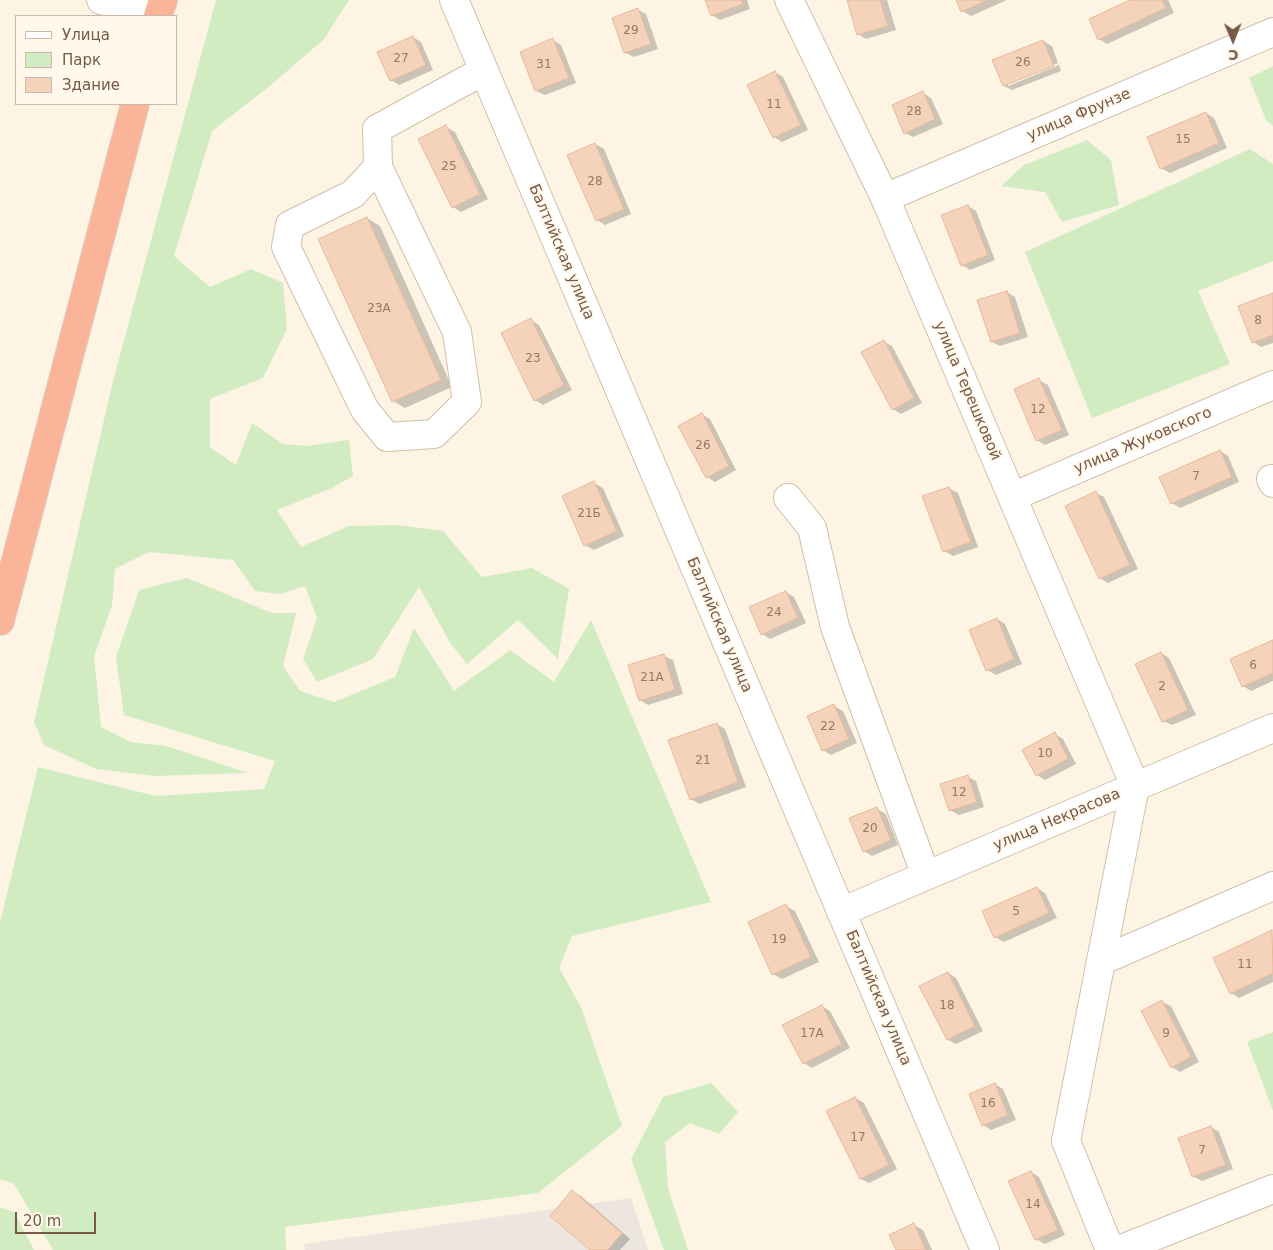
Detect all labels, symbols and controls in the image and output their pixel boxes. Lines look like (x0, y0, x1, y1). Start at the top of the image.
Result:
legend (15, 15, 178, 105)
north arrow (1208, 15, 1258, 65)
house number: 29 (623, 24, 639, 38)
text: Улица (62, 26, 110, 44)
text: С (1228, 47, 1239, 63)
text: Парк (62, 51, 101, 69)
house number: 27 (393, 52, 409, 66)
house number: 26 (1015, 56, 1031, 70)
house number: 31 (536, 58, 552, 72)
text: Здание (62, 76, 120, 94)
street label: улица Фрунзе (1025, 85, 1133, 145)
house number: 11 (766, 98, 782, 112)
house number: 28 (906, 105, 922, 119)
house number: 15 (1175, 133, 1191, 147)
house number: 25 (441, 160, 457, 174)
house number: 28 (587, 175, 603, 189)
street label: Балтийская улица (524, 182, 598, 322)
house number: 23А (367, 302, 391, 316)
house number: 8 (1254, 314, 1262, 328)
street label: улица Терешковой (930, 319, 1004, 463)
house number: 23 (525, 352, 541, 366)
house number: 12 (1030, 403, 1046, 417)
street label: улица Жуковского (1071, 404, 1215, 478)
house number: 26 (695, 439, 711, 453)
house number: 7 (1192, 470, 1200, 484)
house number: 21Б (577, 507, 601, 521)
street label: Балтийская улица (682, 555, 756, 695)
house number: 24 (766, 606, 782, 620)
house number: 6 (1249, 659, 1257, 673)
house number: 21А (640, 671, 664, 685)
house number: 2 (1158, 680, 1166, 694)
house number: 22 (820, 720, 836, 734)
house number: 10 (1037, 747, 1053, 761)
house number: 21 (695, 754, 711, 768)
street label: улица Некрасова (991, 785, 1123, 855)
house number: 12 (951, 786, 967, 800)
house number: 20 (862, 822, 878, 836)
house number: 5 (1012, 905, 1020, 919)
street label: Балтийская улица (841, 928, 915, 1068)
house number: 19 (771, 933, 787, 947)
house number: 11 (1237, 958, 1253, 972)
house number: 18 (939, 999, 955, 1013)
house number: 17А (800, 1027, 824, 1041)
house number: 9 (1162, 1027, 1170, 1041)
house number: 16 (980, 1097, 996, 1111)
house number: 17 (850, 1131, 866, 1145)
house number: 7 (1198, 1144, 1206, 1158)
house number: 14 (1025, 1198, 1041, 1212)
scale bar (18, 1202, 99, 1234)
text: 20 m (23, 1212, 61, 1230)

